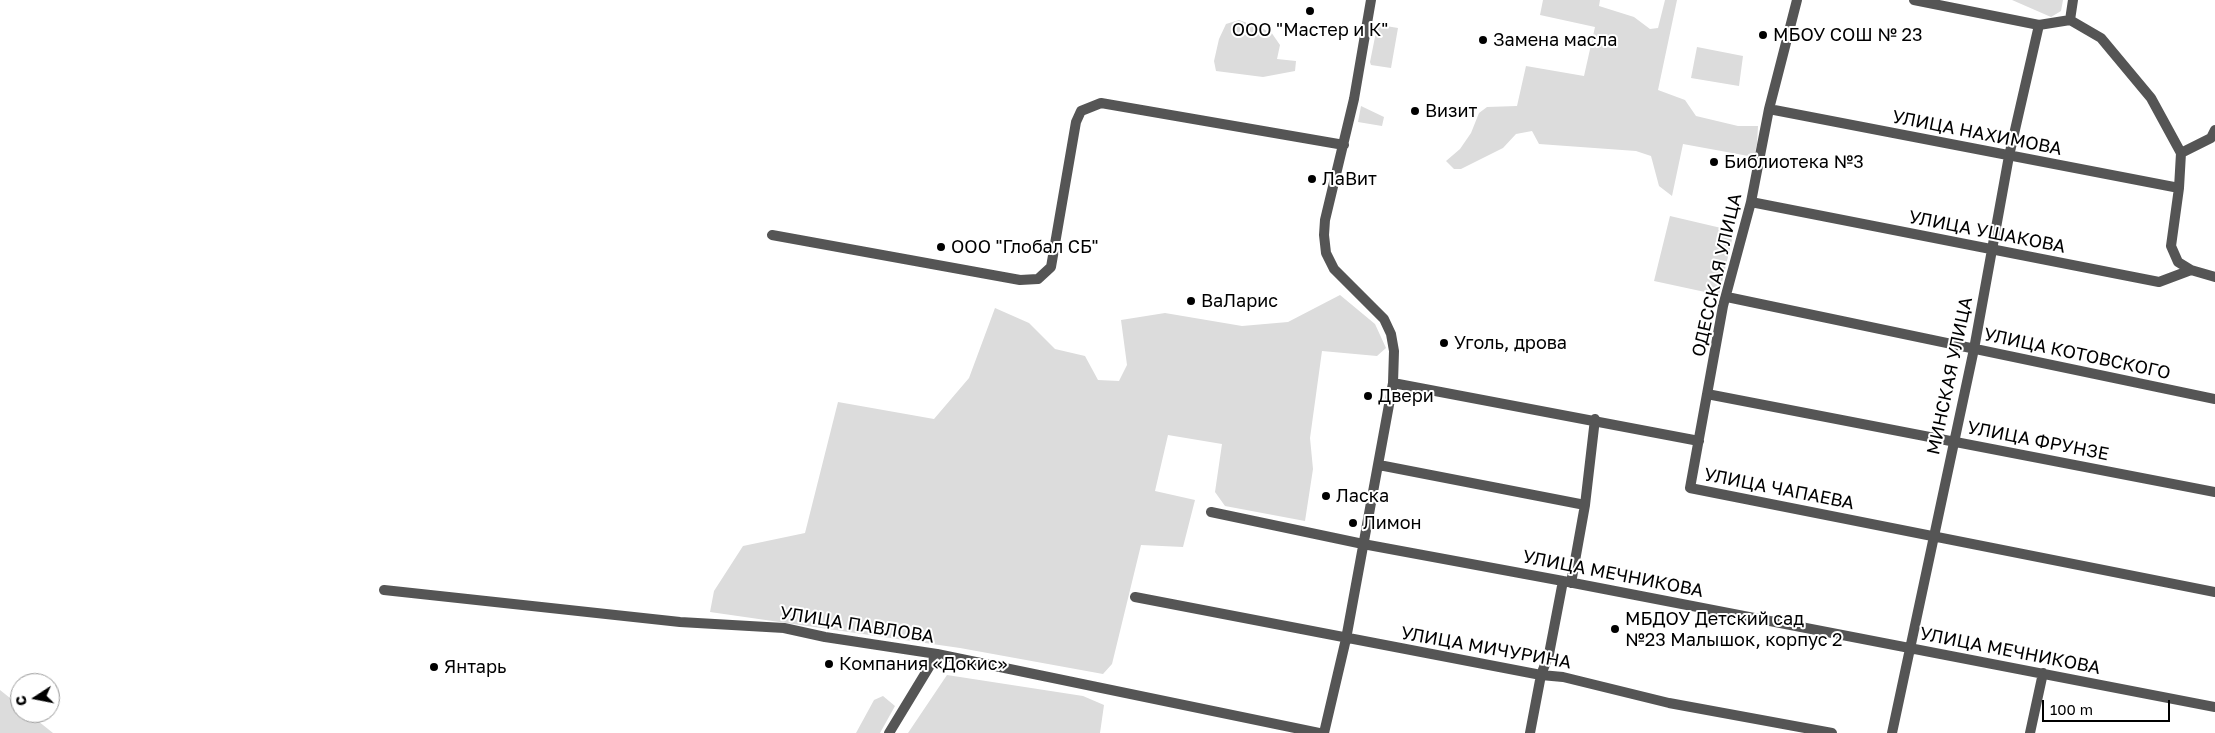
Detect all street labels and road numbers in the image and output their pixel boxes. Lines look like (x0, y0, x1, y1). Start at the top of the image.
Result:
street label: УЛИЦА НАХИМОВА (1890, 106, 2064, 160)
street label: ОДЕССКАЯ УЛИЦА (1688, 191, 1746, 359)
street label: УЛИЦА УШАКОВА (1907, 206, 2067, 258)
street label: МИНСКАЯ УЛИЦА (1923, 295, 1977, 457)
street label: УЛИЦА КОТОВСКОГО (1982, 324, 2172, 384)
street label: УЛИЦА ФРУНЗЕ (1965, 417, 2111, 465)
street label: УЛИЦА ЧАПАЕВА (1702, 464, 1856, 514)
street label: УЛИЦА МЕЧНИКОВА (1521, 546, 1705, 602)
street label: УЛИЦА ПАВЛОВА (778, 602, 936, 648)
street label: УЛИЦА МИЧУРИНА (1399, 622, 1573, 674)
street label: УЛИЦА МЕЧНИКОВА (1918, 623, 2102, 679)

